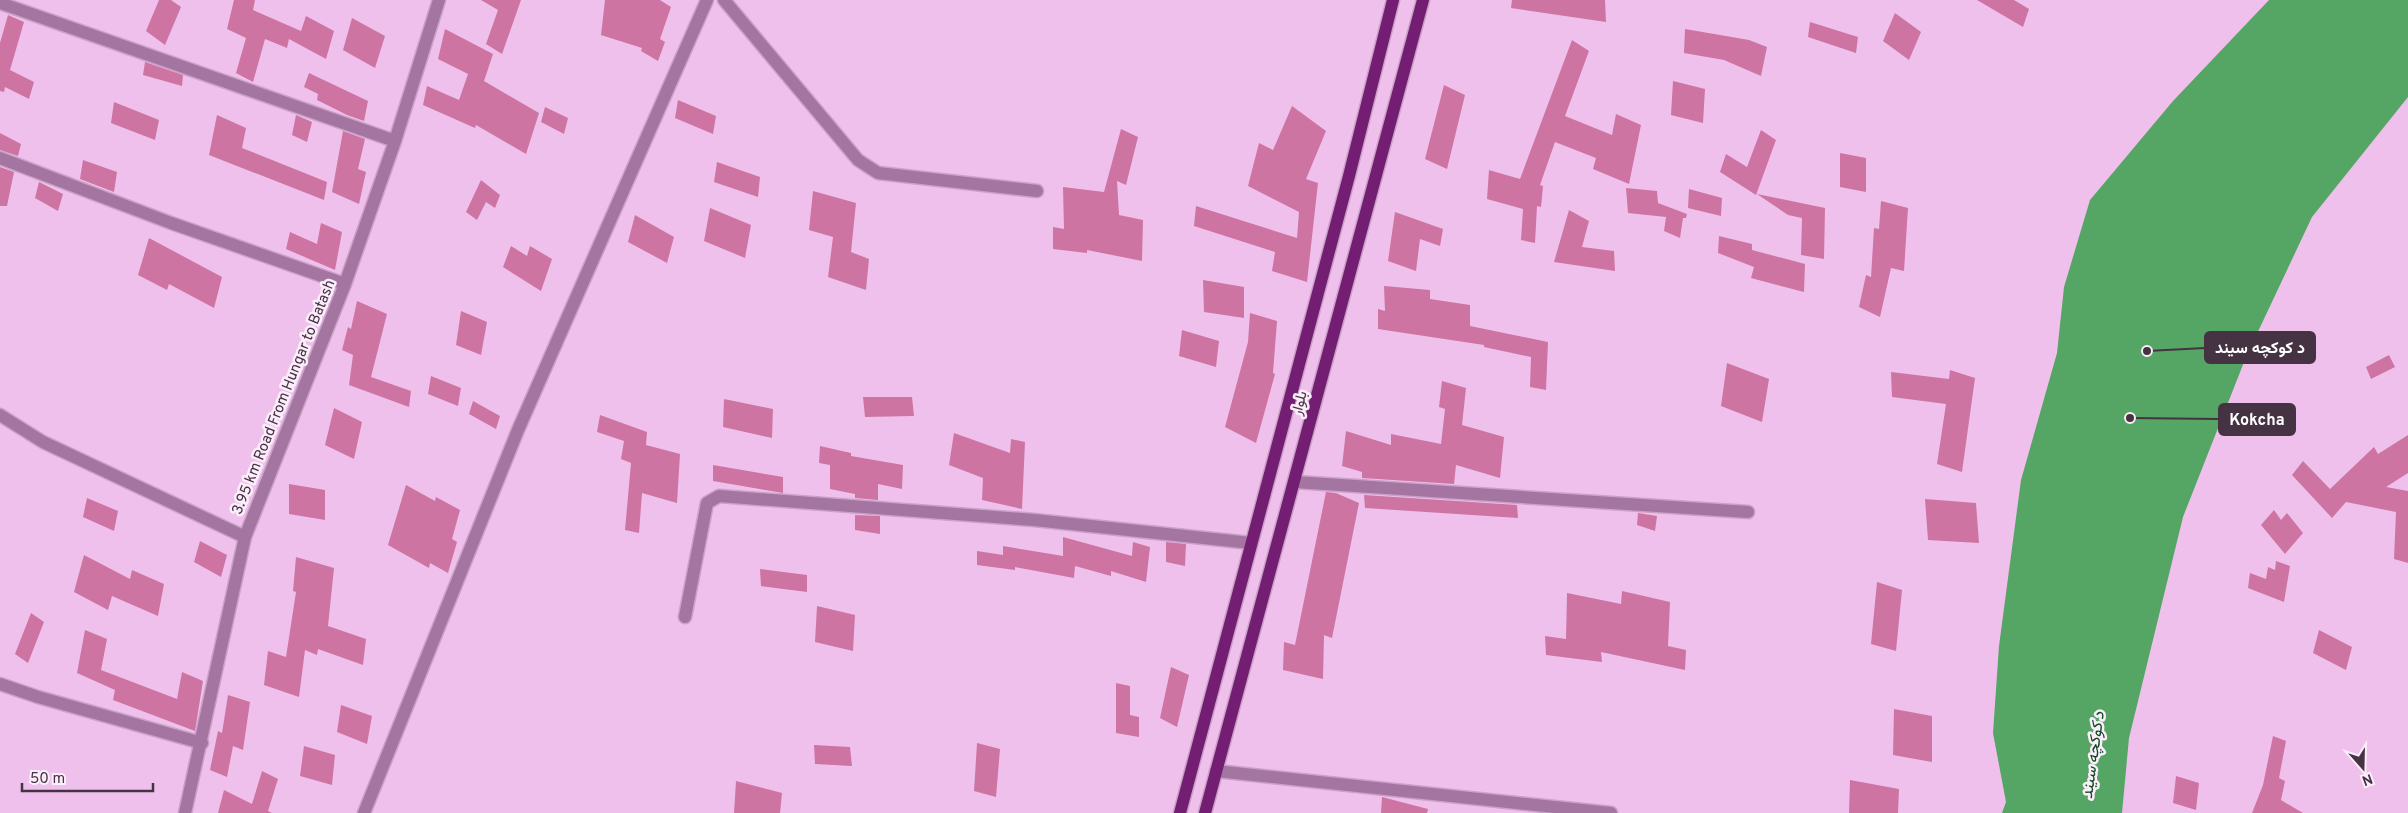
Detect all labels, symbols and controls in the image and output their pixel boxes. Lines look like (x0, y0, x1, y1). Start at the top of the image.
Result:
street label: 3.95 km Road From Hungar to Batash (228, 277, 340, 518)
callout: د کوکچه سیند (2205, 332, 2315, 363)
text: د کوکچه سیند (2215, 339, 2305, 359)
street label: بلوار (1288, 389, 1313, 419)
callout: Kokcha (2219, 404, 2295, 435)
text: Kokcha (2229, 411, 2285, 431)
water label: د کوکچه سیند (2078, 710, 2110, 800)
north arrow (2338, 743, 2388, 793)
scale bar (22, 760, 154, 792)
text: N (2359, 769, 2375, 789)
text: 50 m (30, 770, 65, 789)

